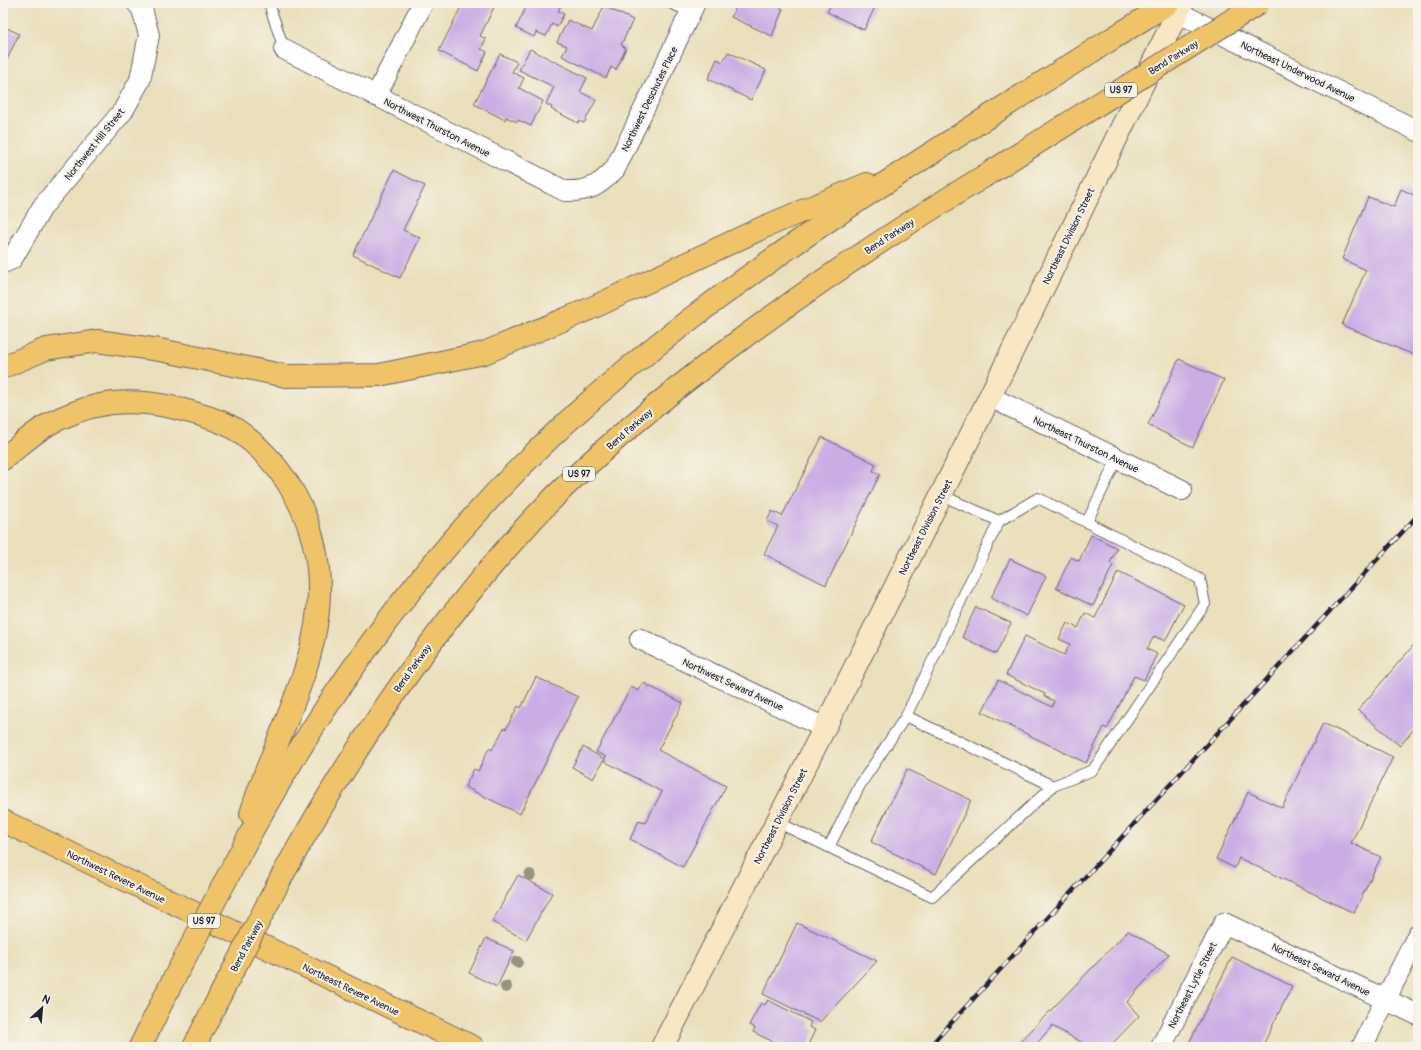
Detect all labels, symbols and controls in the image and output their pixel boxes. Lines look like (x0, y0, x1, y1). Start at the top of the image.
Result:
street label: Bend Parkway (1146, 37, 1201, 78)
street label: Northeast Underwood Avenue (1238, 39, 1357, 105)
street label: Northwest Deschutes Place (619, 45, 681, 154)
road number: US 97 (1105, 83, 1137, 97)
street label: Northwest Thurston Avenue (381, 96, 492, 160)
street label: Northwest Hill Street (62, 106, 128, 183)
street label: Northeast Division Street (1040, 185, 1098, 287)
street label: Bend Parkway (863, 216, 917, 257)
street label: Bend Parkway (604, 406, 655, 453)
street label: Northeast Thurston Avenue (1031, 414, 1140, 476)
road number: US 97 (563, 467, 595, 481)
street label: Northeast Division Street (897, 477, 956, 577)
street label: Bend Parkway (391, 642, 435, 695)
street label: Northwest Seward Avenue (680, 656, 785, 714)
street label: Northeast Division Street (752, 766, 811, 866)
street label: Northwest Revere Avenue (64, 848, 167, 906)
road number: US 97 (188, 914, 220, 928)
street label: Bend Parkway (228, 918, 266, 974)
street label: Northeast Lytle Street (1166, 939, 1220, 1031)
street label: Northeast Seward Avenue (1269, 941, 1372, 999)
street label: Northeast Revere Avenue (300, 961, 401, 1019)
north arrow (22, 988, 62, 1028)
text: N (40, 992, 53, 1007)

